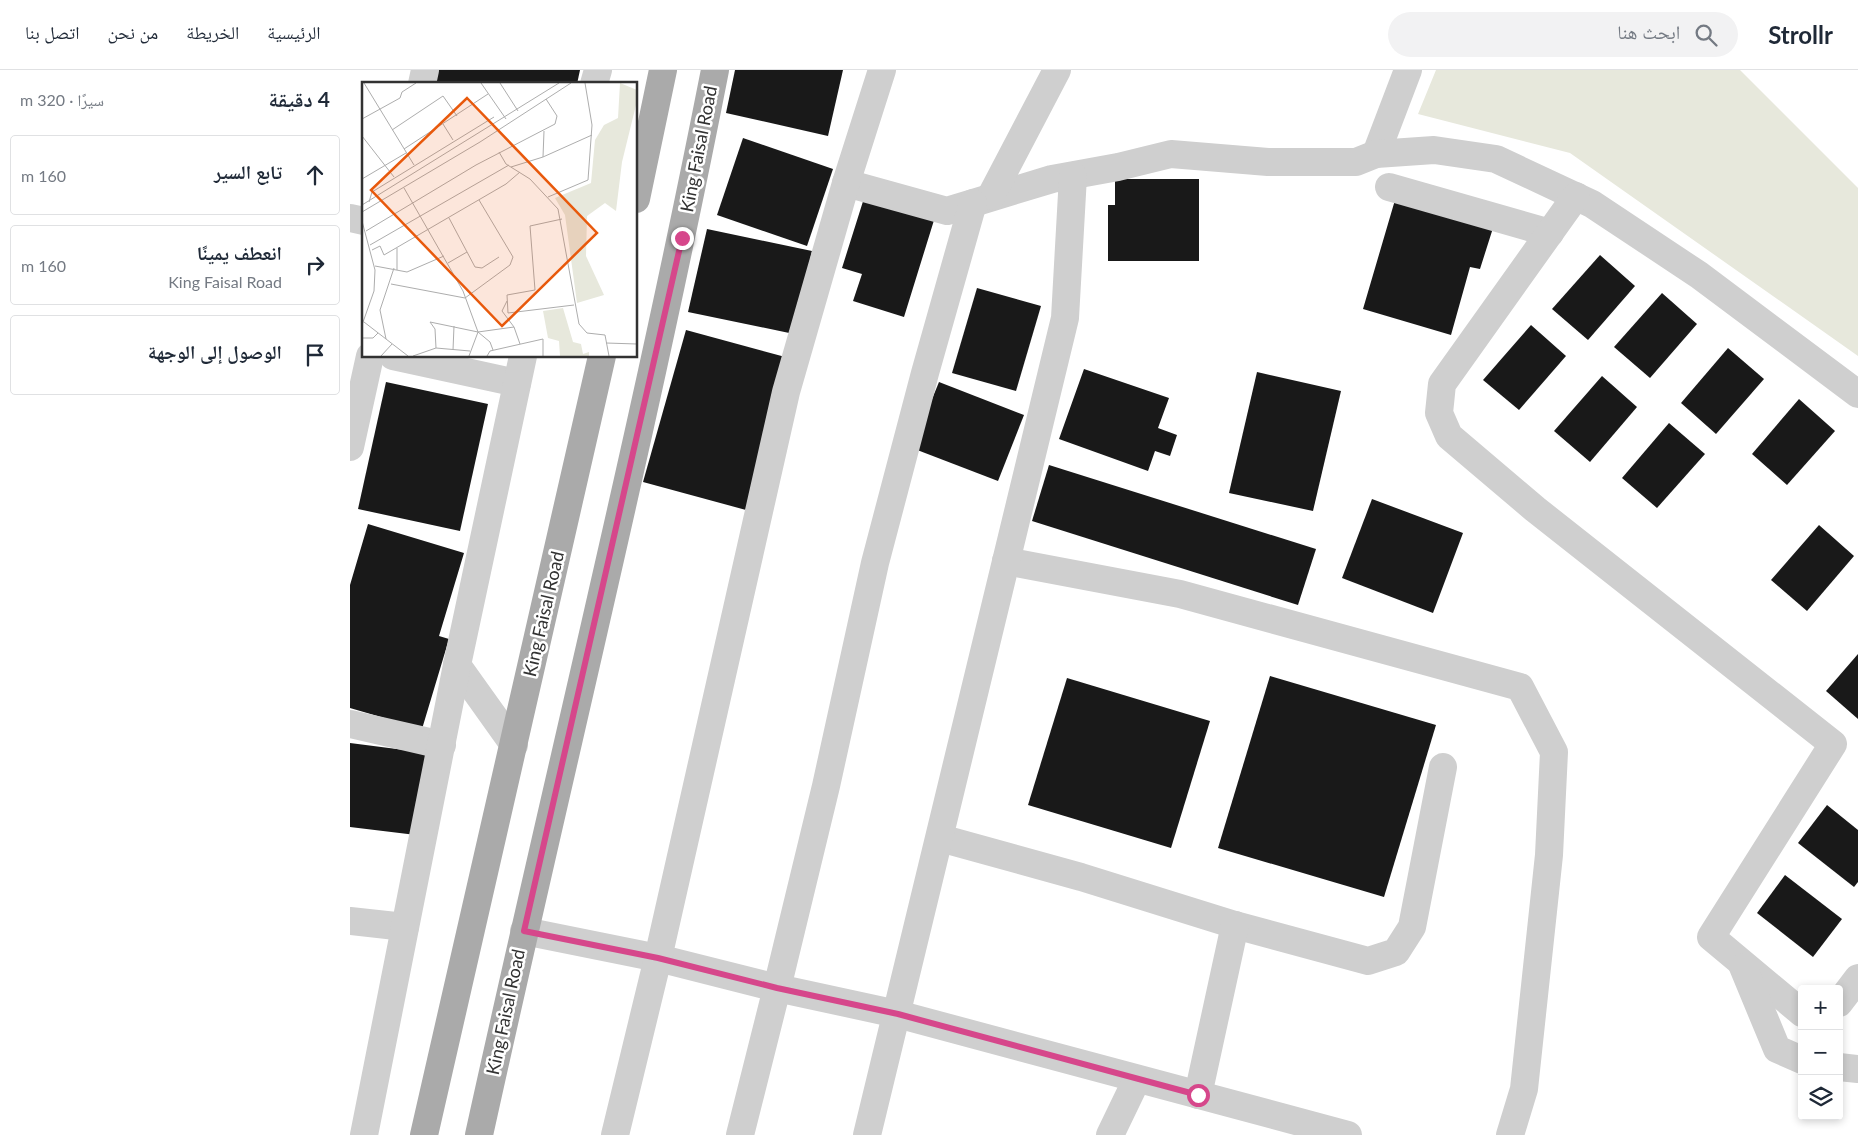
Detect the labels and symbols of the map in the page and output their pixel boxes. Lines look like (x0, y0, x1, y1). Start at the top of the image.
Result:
inset map (362, 82, 638, 358)
street label: King Faisal Road (675, 84, 721, 214)
route end (671, 227, 694, 250)
street label: King Faisal Road (518, 549, 568, 679)
street label: King Faisal Road (481, 947, 529, 1077)
route start (1187, 1084, 1210, 1107)

